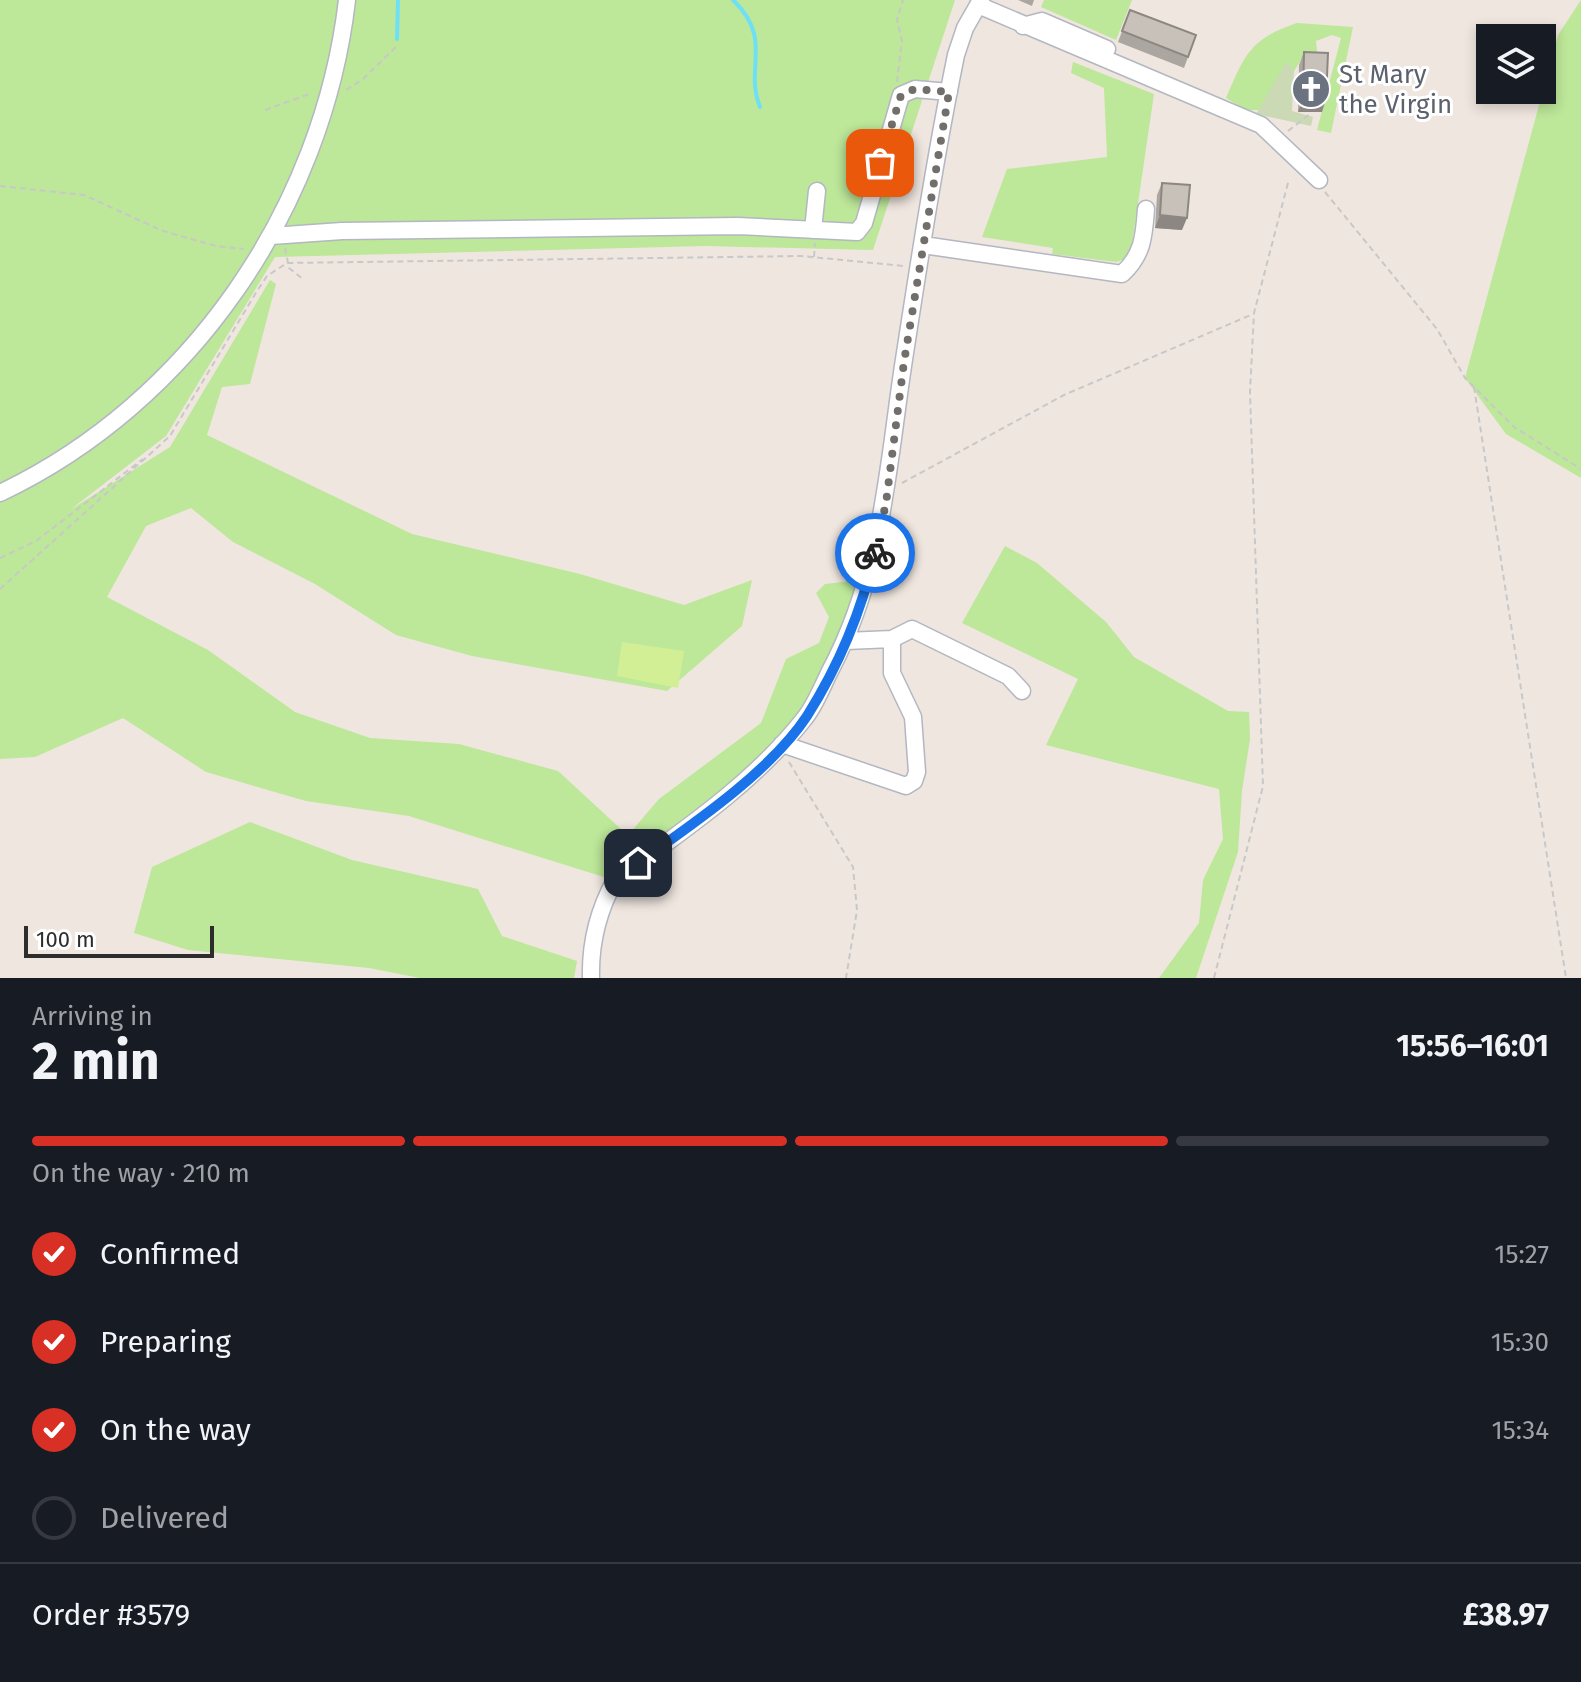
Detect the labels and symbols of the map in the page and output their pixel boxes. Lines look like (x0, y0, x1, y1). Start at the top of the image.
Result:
place label: St Mary the Virgin (1339, 59, 1452, 120)
church icon: St Mary the Virgin (1290, 68, 1332, 110)
pin (846, 129, 914, 197)
courier (835, 513, 915, 593)
pin (604, 829, 672, 897)
scale bar (24, 922, 214, 958)

